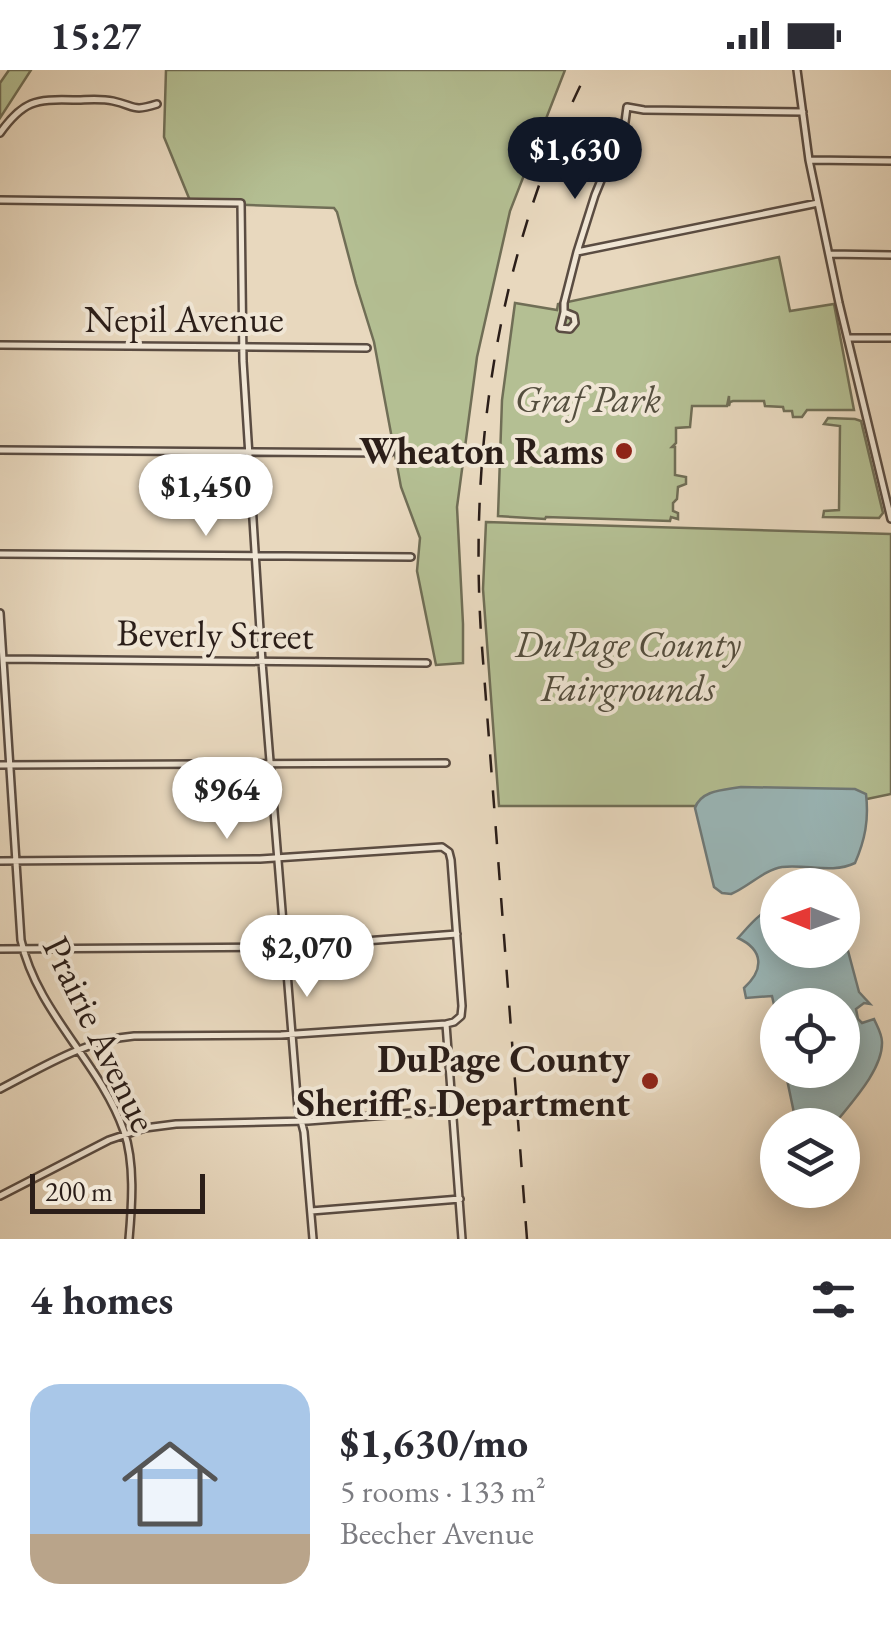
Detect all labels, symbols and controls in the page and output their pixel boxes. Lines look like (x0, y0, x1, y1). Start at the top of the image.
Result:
text: 15:27 (50, 11, 141, 60)
pin: $1,630 (494, 117, 656, 202)
text: $1,630 (530, 128, 620, 170)
street label: Nepil Avenue (84, 294, 284, 343)
park label: Graf Park (515, 374, 661, 423)
place label: Wheaton Rams (359, 426, 604, 475)
marker: Wheaton Rams (613, 440, 635, 462)
pin: $1,450 (125, 454, 287, 539)
text: $1,450 (161, 465, 251, 507)
street label: Beverly Street (116, 607, 314, 660)
park label: DuPage County Fairgrounds (514, 619, 742, 712)
pin: $964 (168, 757, 286, 842)
text: $964 (194, 768, 260, 810)
north arrow (760, 868, 860, 968)
map controls (760, 868, 860, 1208)
pin: $2,070 (226, 915, 388, 1000)
text: $2,070 (262, 926, 352, 968)
street label: Prairie Avenue (32, 928, 169, 1140)
button: locate (760, 988, 860, 1088)
place label: DuPage County Sheriff's Department (296, 1034, 631, 1127)
marker: DuPage County Sheriff's Department (639, 1070, 661, 1092)
button: layers (760, 1108, 860, 1208)
scale bar (30, 1169, 205, 1214)
text: 200 m (45, 1173, 113, 1209)
text: 4 homes (30, 1272, 173, 1327)
icon: filters (806, 1272, 861, 1327)
text: $1,630/mo (340, 1415, 528, 1470)
icon: home (110, 1424, 230, 1544)
text: 5 rooms · 133 m² (340, 1470, 546, 1512)
text: Beecher Avenue (340, 1512, 534, 1554)

